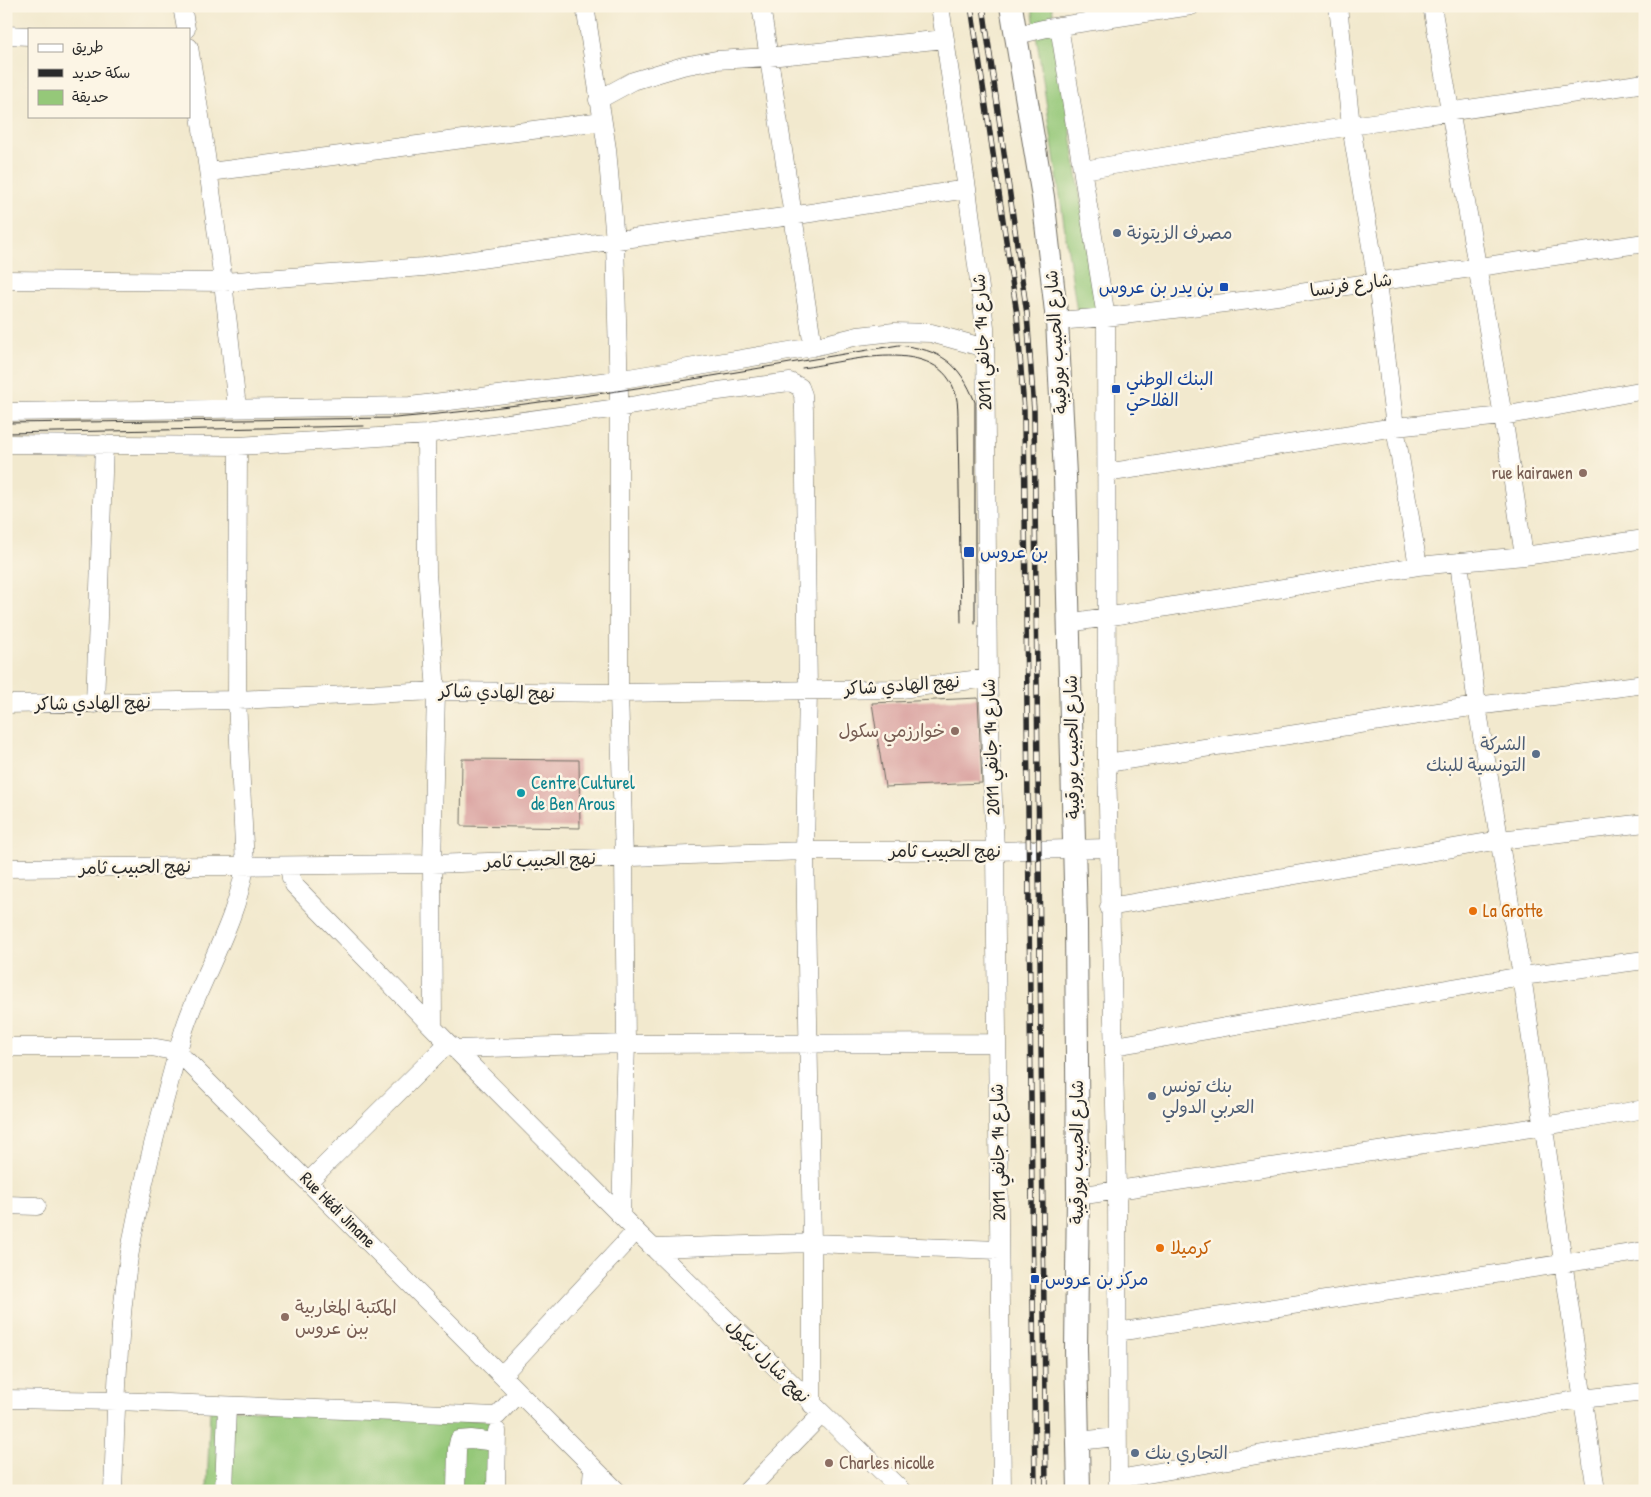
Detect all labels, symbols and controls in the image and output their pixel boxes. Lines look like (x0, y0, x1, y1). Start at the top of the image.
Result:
legend (28, 28, 190, 118)
text: طريق (72, 36, 104, 57)
text: سكة حديد (72, 62, 130, 83)
text: حديقة (72, 86, 109, 107)
place label: مصرف الزيتونة (1127, 220, 1232, 245)
marker: مصرف الزيتونة (1111, 227, 1123, 239)
street label: شارع فرنسا (1308, 266, 1394, 303)
street label: شارع الحبيب بورقيبة (1038, 269, 1073, 415)
street label: شارع 14 جانفي 2011 (965, 273, 1002, 411)
place label: بن يدر بن عروس (1099, 274, 1214, 299)
marker: بن يدر بن عروس (1218, 281, 1230, 293)
place label: البنك الوطني الفلاحي (1126, 366, 1214, 416)
marker: البنك الوطني الفلاحي (1110, 383, 1122, 395)
place label: rue kairawen (1491, 460, 1573, 485)
marker: rue kairawen (1577, 467, 1589, 479)
place label: بن عروس (980, 539, 1048, 564)
marker: بن عروس (962, 545, 976, 559)
street label: نهج الهادي شاكر (841, 668, 961, 702)
street label: شارع الحبيب بورقيبة (1058, 675, 1085, 819)
street label: نهج الهادي شاكر (437, 678, 555, 706)
street label: شارع 14 جانفي 2011 (976, 678, 1009, 816)
street label: نهج الهادي شاكر (33, 689, 151, 717)
place label: خوارزمي سكول (839, 718, 945, 747)
marker: خوارزمي سكول (949, 725, 961, 737)
place label: الشركة التونسية للبنك (1426, 731, 1526, 777)
marker: الشركة التونسية للبنك (1530, 748, 1542, 760)
place label: Centre Culturel de Ben Arous (531, 770, 635, 816)
marker: Centre Culturel de Ben Arous (515, 787, 527, 799)
street label: نهج الحبيب ثامر (887, 838, 1001, 863)
street label: نهج الحبيب ثامر (482, 845, 596, 874)
street label: نهج الحبيب ثامر (77, 853, 191, 880)
place label: La Grotte (1483, 898, 1543, 923)
marker: La Grotte (1467, 905, 1479, 917)
place label: بنك تونس العربي الدولي (1162, 1073, 1254, 1123)
street label: شارع الحبيب بورقيبة (1064, 1080, 1089, 1224)
street label: شارع 14 جانفي 2011 (984, 1083, 1015, 1221)
marker: بنك تونس العربي الدولي (1146, 1090, 1158, 1102)
street label: Rue Hédi Jinane (295, 1166, 382, 1253)
place label: كرميلا (1170, 1235, 1212, 1260)
marker: كرميلا (1154, 1242, 1166, 1254)
place label: مركز بن عروس (1045, 1266, 1148, 1291)
marker: مركز بن عروس (1029, 1273, 1041, 1285)
place label: المكتبة المغاربية ببن عروس (295, 1294, 397, 1340)
marker: المكتبة المغاربية ببن عروس (279, 1311, 291, 1323)
street label: نهج شارل نيكول (721, 1313, 816, 1408)
place label: التجاري بنك (1145, 1440, 1228, 1466)
marker: التجاري بنك (1129, 1447, 1141, 1459)
place label: Charles nicolle (839, 1450, 935, 1475)
marker: Charles nicolle (823, 1457, 835, 1469)

